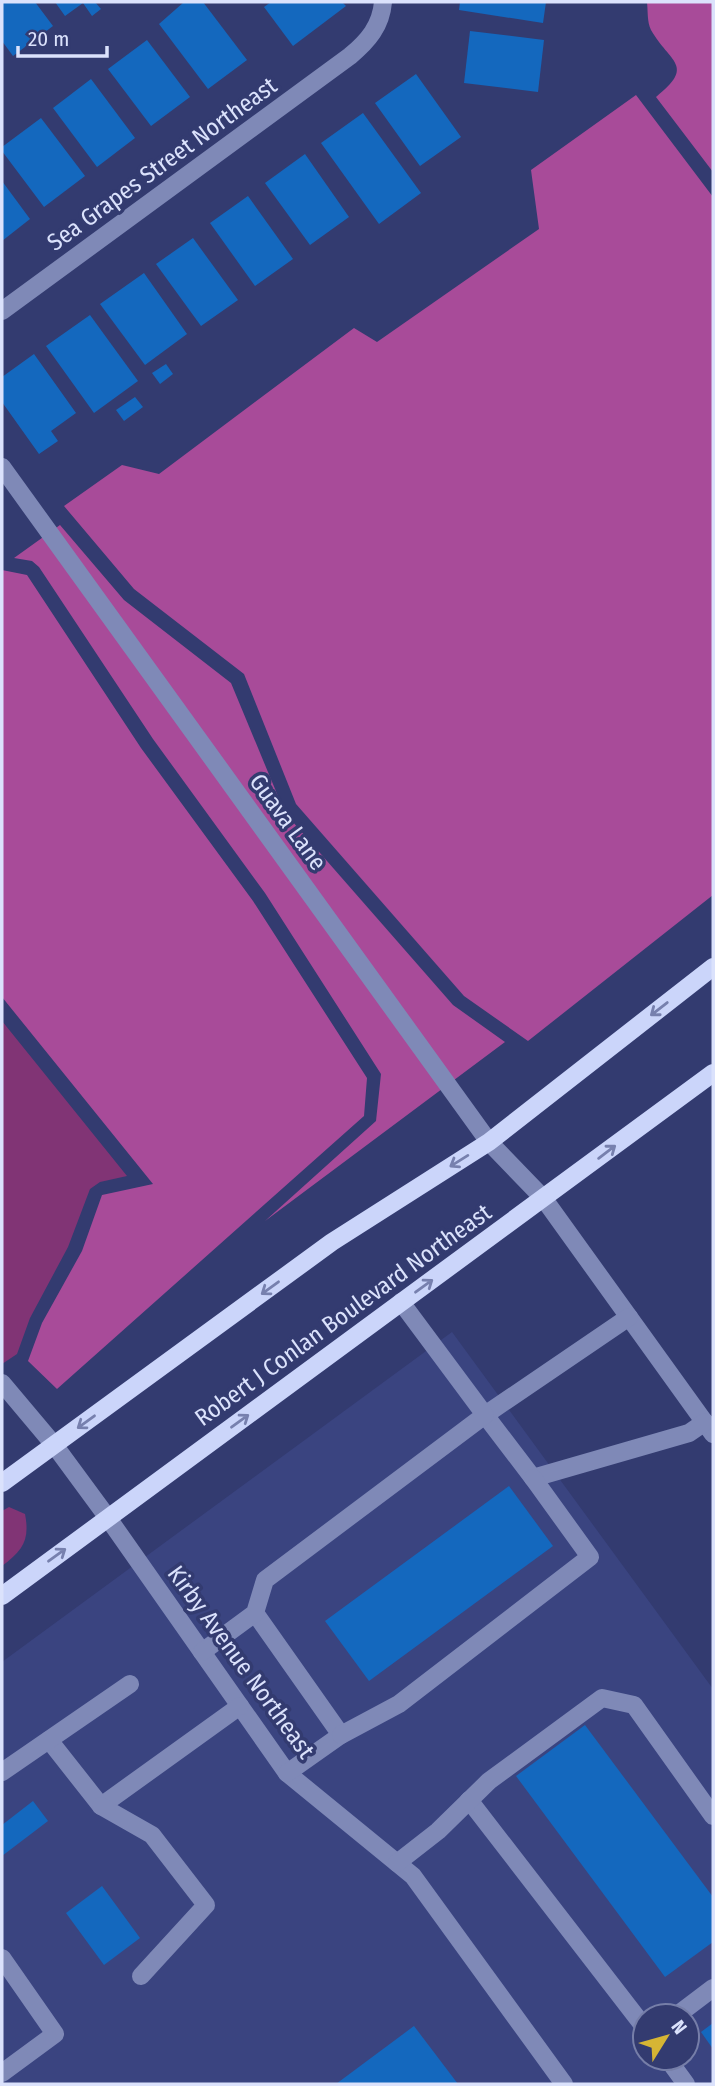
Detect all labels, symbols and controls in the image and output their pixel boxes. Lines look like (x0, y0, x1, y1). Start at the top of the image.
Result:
scale bar (18, 14, 107, 58)
text: 20 m (28, 26, 69, 52)
street label: Sea Grapes Street Northeast (42, 71, 282, 257)
street label: Guava Lane (244, 768, 332, 876)
one-way arrow (651, 1002, 669, 1017)
one-way arrow (597, 1144, 616, 1159)
one-way arrow (450, 1154, 469, 1169)
street label: Robert J Conlan Boulevard Northeast (189, 1198, 497, 1432)
one-way arrow (414, 1279, 432, 1294)
one-way arrow (261, 1280, 280, 1295)
one-way arrow (230, 1414, 249, 1428)
one-way arrow (78, 1415, 96, 1430)
one-way arrow (47, 1548, 65, 1563)
street label: Kirby Avenue Northeast (162, 1560, 320, 1764)
north arrow (631, 2002, 701, 2072)
text: N (667, 2016, 692, 2039)

